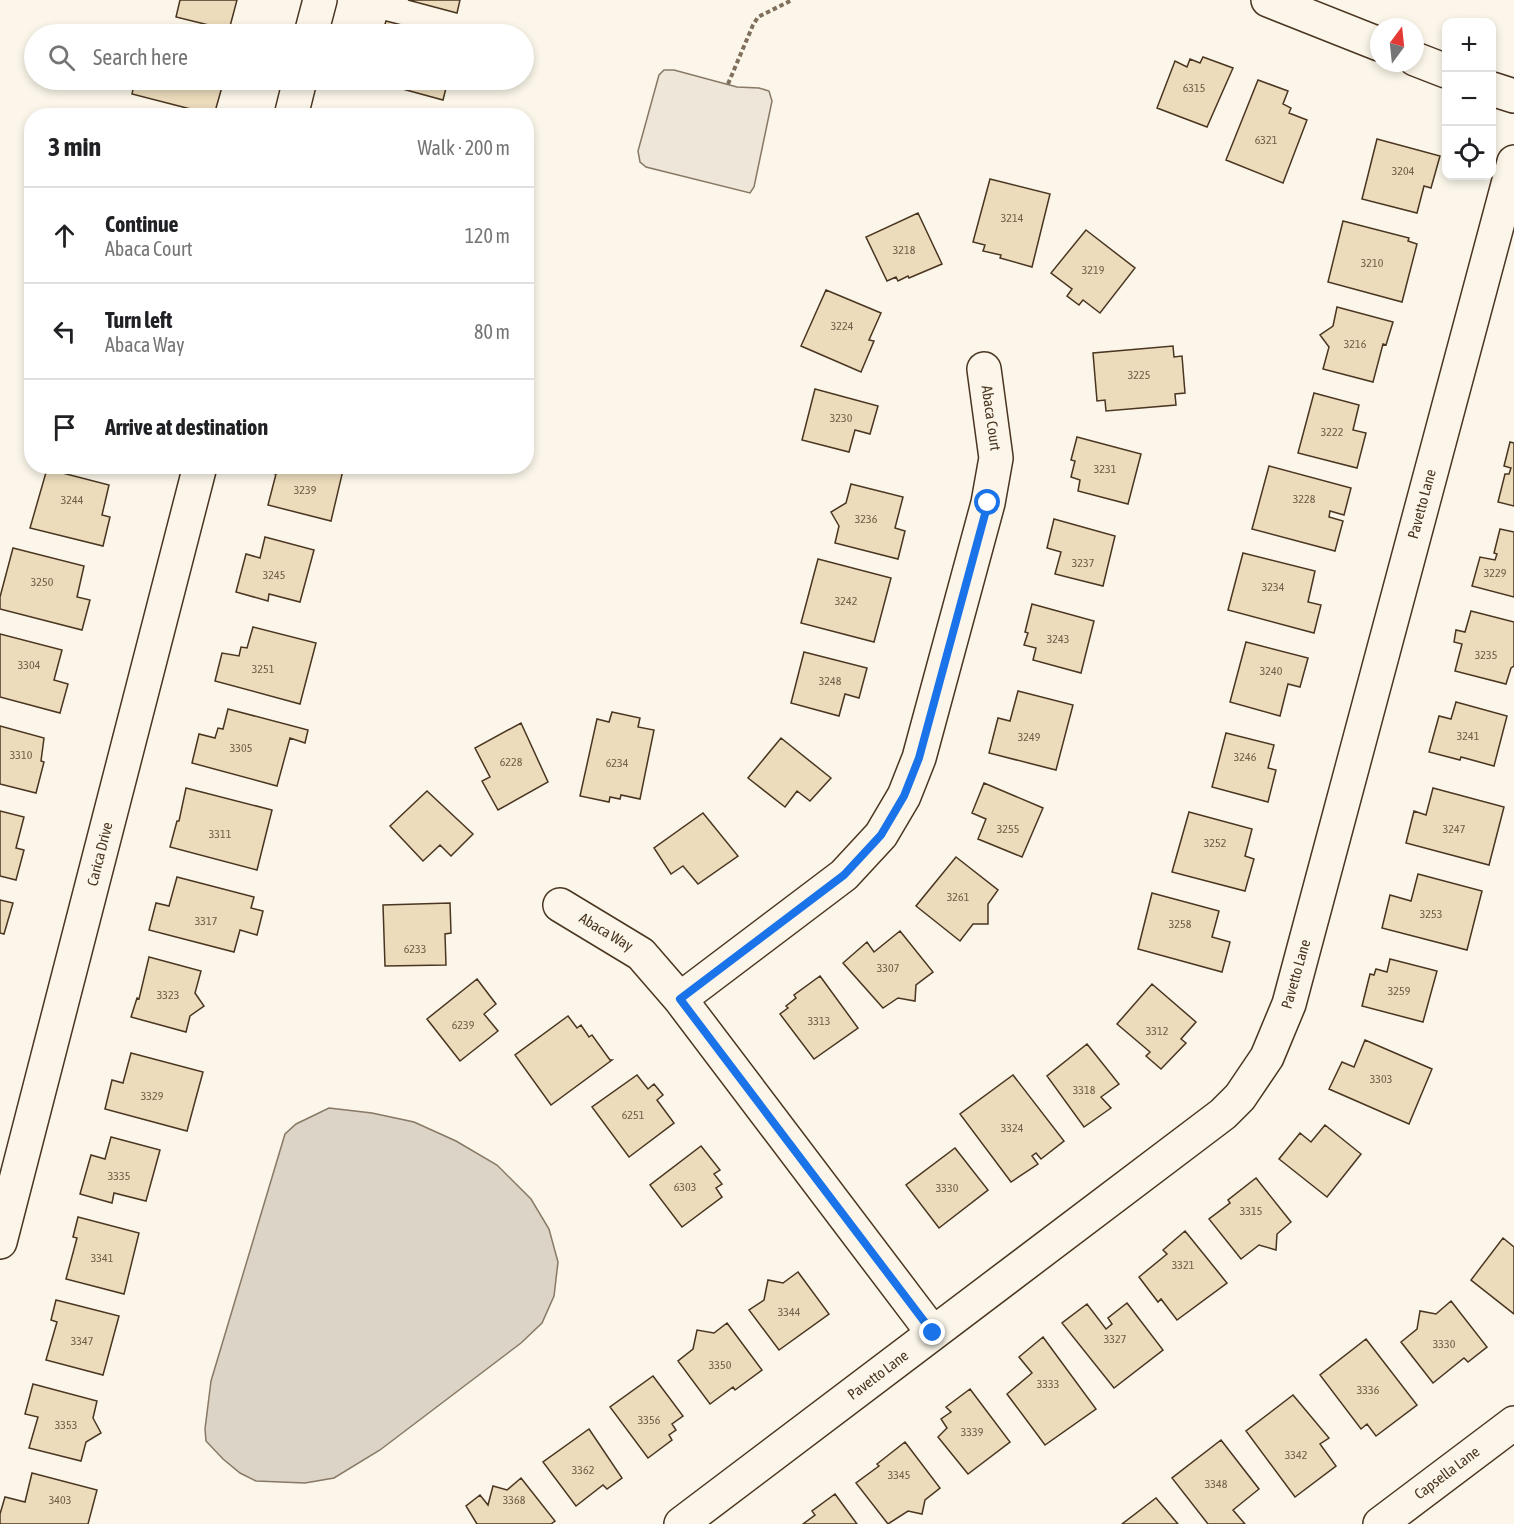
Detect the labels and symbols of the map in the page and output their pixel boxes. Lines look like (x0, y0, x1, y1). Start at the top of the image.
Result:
north arrow (1370, 18, 1424, 72)
house number: 6315 (1183, 81, 1205, 95)
house number: 6321 (1255, 133, 1278, 147)
house number: 3204 (1392, 164, 1415, 178)
house number: 3214 (1001, 211, 1024, 225)
house number: 3218 (893, 243, 916, 257)
house number: 3210 (1361, 256, 1384, 270)
house number: 3219 (1082, 263, 1105, 277)
house number: 3224 (831, 319, 854, 333)
house number: 3216 (1344, 337, 1367, 351)
house number: 3225 (1128, 368, 1150, 382)
street label: Abaca Court (979, 384, 1004, 452)
house number: 3230 (830, 411, 853, 425)
house number: 3222 (1321, 425, 1343, 439)
house number: 3231 (1094, 462, 1117, 476)
street label: Pavetto Lane (1404, 467, 1439, 541)
house number: 3239 (294, 483, 317, 497)
route start (974, 489, 1000, 515)
house number: 3228 (1293, 492, 1316, 506)
house number: 3244 (61, 493, 84, 507)
house number: 3236 (855, 512, 878, 526)
house number: 3237 (1072, 556, 1095, 570)
house number: 3229 (1484, 566, 1507, 580)
house number: 3245 (263, 568, 285, 582)
house number: 3250 (31, 575, 54, 589)
house number: 3234 (1262, 580, 1285, 594)
house number: 3242 (835, 594, 857, 608)
house number: 3243 (1047, 632, 1069, 646)
house number: 3235 (1475, 648, 1497, 662)
house number: 3304 (18, 658, 41, 672)
house number: 3251 (252, 662, 275, 676)
house number: 3240 (1260, 664, 1283, 678)
house number: 3248 (819, 674, 842, 688)
house number: 3241 (1457, 729, 1480, 743)
house number: 3249 (1018, 730, 1041, 744)
house number: 3305 (230, 741, 252, 755)
house number: 3310 (10, 748, 33, 762)
house number: 3246 (1234, 750, 1257, 764)
house number: 6228 (500, 755, 523, 769)
house number: 6234 (606, 756, 629, 770)
street label: Carica Drive (83, 820, 116, 888)
house number: 3255 (997, 822, 1019, 836)
house number: 3247 (1443, 822, 1466, 836)
house number: 3311 (209, 827, 232, 841)
house number: 3252 (1204, 836, 1226, 850)
house number: 3261 (947, 890, 970, 904)
house number: 3253 (1420, 907, 1442, 921)
street label: Abaca Way (576, 909, 636, 954)
house number: 3317 (195, 914, 218, 928)
house number: 3258 (1169, 917, 1192, 931)
street label: Pavetto Lane (1278, 937, 1314, 1010)
house number: 6233 (404, 942, 426, 956)
house number: 3307 (877, 961, 900, 975)
house number: 3259 (1388, 984, 1411, 998)
house number: 3323 (157, 988, 179, 1002)
house number: 3313 (808, 1014, 830, 1028)
house number: 6239 (452, 1018, 475, 1032)
house number: 3312 (1146, 1024, 1168, 1038)
house number: 3303 (1370, 1072, 1392, 1086)
house number: 3318 (1073, 1083, 1096, 1097)
house number: 3329 (141, 1089, 164, 1103)
house number: 6251 (622, 1108, 645, 1122)
house number: 3324 (1001, 1121, 1024, 1135)
house number: 3335 (108, 1169, 130, 1183)
house number: 6303 (674, 1180, 696, 1194)
house number: 3330 (936, 1181, 959, 1195)
house number: 3315 (1240, 1204, 1262, 1218)
house number: 3341 (91, 1251, 114, 1265)
house number: 3321 (1172, 1258, 1195, 1272)
house number: 3344 (778, 1305, 801, 1319)
route end (919, 1319, 945, 1345)
house number: 3327 (1104, 1332, 1127, 1346)
house number: 3347 (71, 1334, 94, 1348)
house number: 3330 (1433, 1337, 1456, 1351)
street label: Pavetto Lane (844, 1346, 911, 1403)
house number: 3350 (709, 1358, 732, 1372)
house number: 3333 (1037, 1377, 1059, 1391)
house number: 3336 (1357, 1383, 1380, 1397)
house number: 3356 (638, 1413, 661, 1427)
house number: 3353 (55, 1418, 77, 1432)
house number: 3339 (961, 1425, 984, 1439)
street label: Capsella Lane (1411, 1443, 1483, 1502)
house number: 3342 (1285, 1448, 1307, 1462)
house number: 3362 (572, 1463, 594, 1477)
house number: 3345 (888, 1468, 910, 1482)
house number: 3348 (1205, 1477, 1228, 1491)
house number: 3403 (49, 1493, 71, 1507)
house number: 3368 (503, 1493, 526, 1507)

